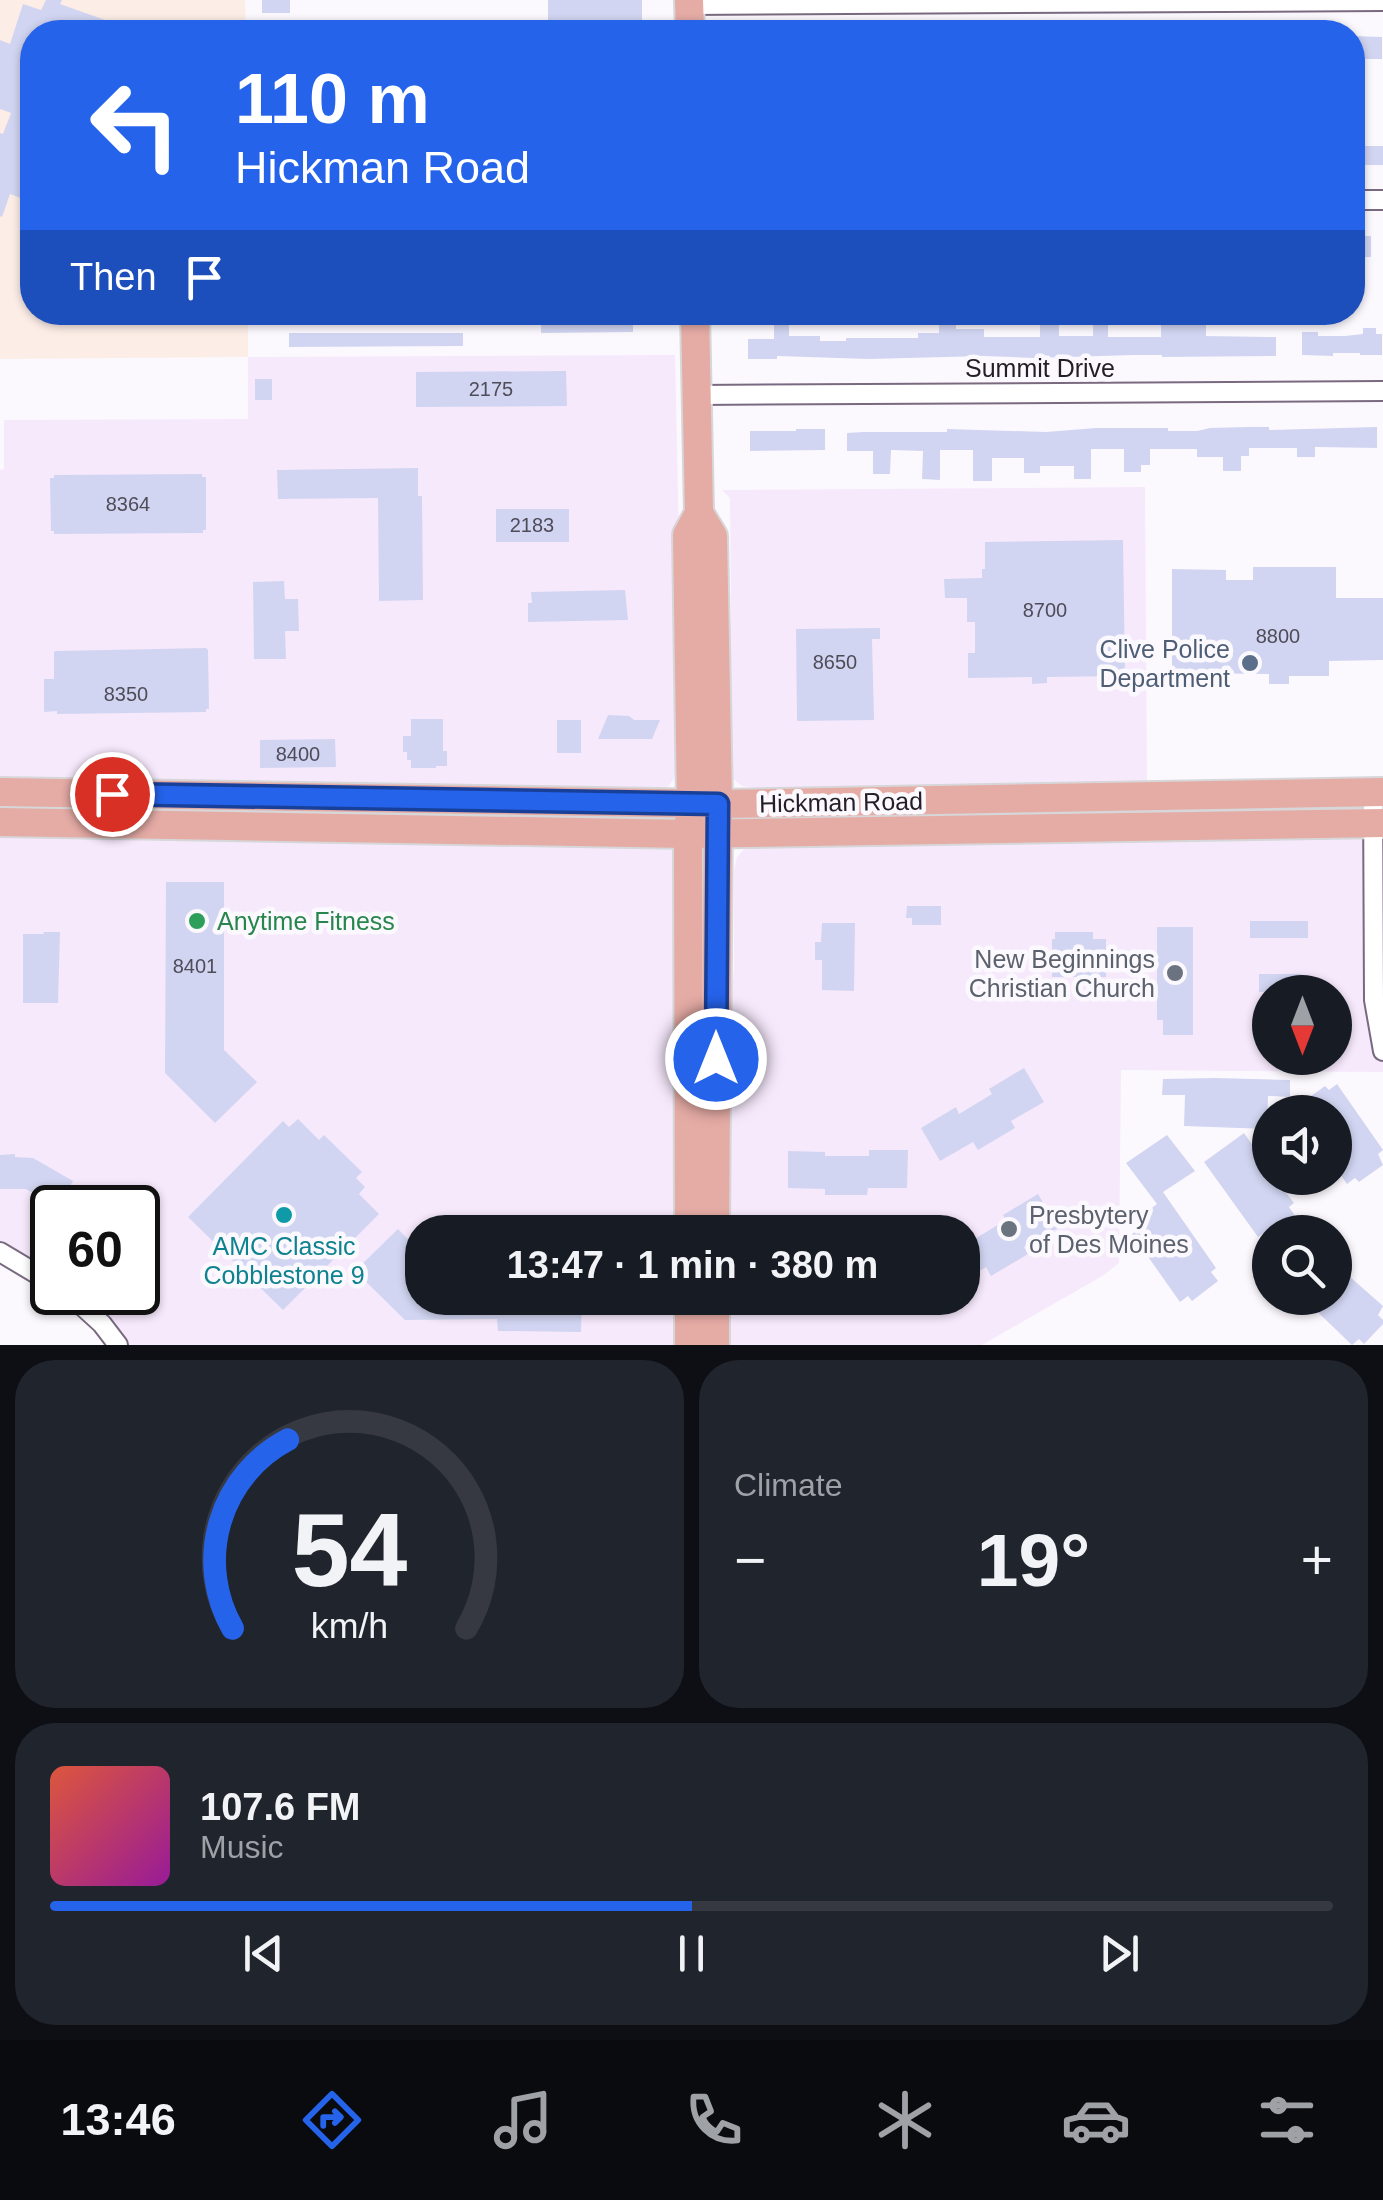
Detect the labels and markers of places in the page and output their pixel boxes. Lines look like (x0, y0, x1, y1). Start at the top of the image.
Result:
place label: Clive Police Department (1099, 635, 1230, 692)
marker: Clive Police Department (1239, 652, 1261, 674)
pin (70, 752, 155, 837)
place label: Anytime Fitness (217, 907, 395, 935)
marker: Anytime Fitness (186, 910, 208, 932)
place label: New Beginnings Christian Church (969, 945, 1155, 1002)
marker: New Beginnings Christian Church (1164, 962, 1186, 984)
place label: Presbytery of Des Moines (1029, 1201, 1189, 1258)
marker: AMC Classic Cobblestone 9 (273, 1204, 295, 1226)
marker: Presbytery of Des Moines (998, 1218, 1020, 1240)
place label: AMC Classic Cobblestone 9 (203, 1232, 365, 1289)

